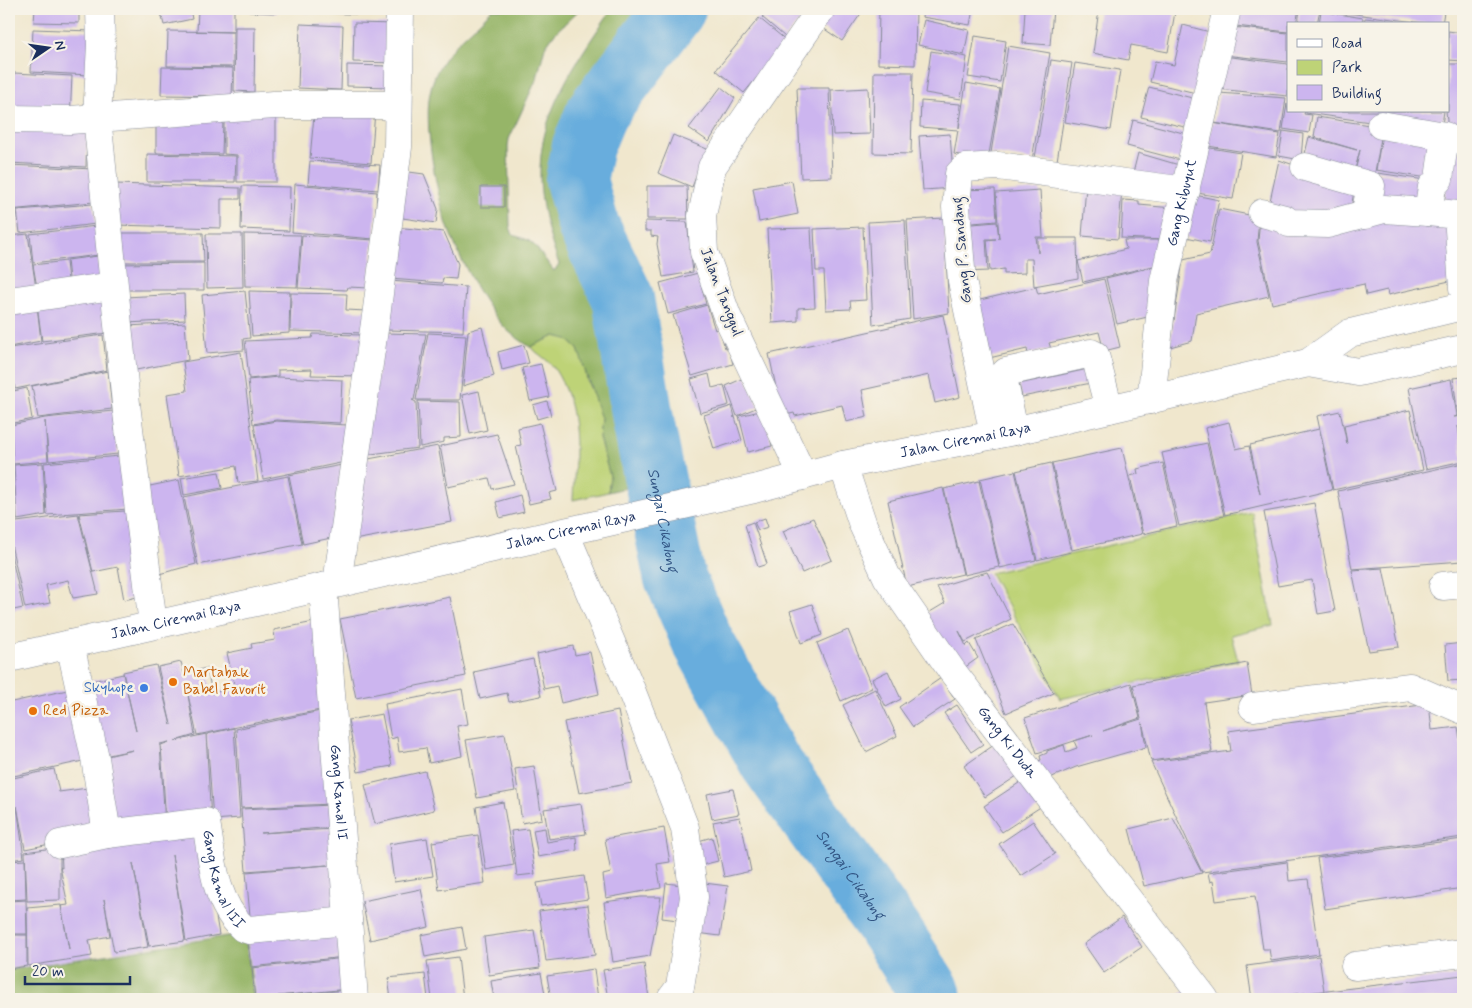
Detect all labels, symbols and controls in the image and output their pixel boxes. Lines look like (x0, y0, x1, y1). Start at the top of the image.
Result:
north arrow (22, 22, 72, 72)
legend (1287, 22, 1450, 112)
text: Road (1332, 34, 1362, 54)
text: N (50, 39, 70, 52)
text: Park (1332, 58, 1362, 78)
text: Building (1332, 84, 1382, 105)
street label: Gang Kibuyut (1162, 157, 1202, 248)
street label: Gang P. Sandang (947, 196, 978, 304)
street label: Jalan Tanggul (694, 245, 747, 340)
street label: Jalan Ciremai Raya (898, 417, 1033, 463)
water label: Sungai Cikalong (642, 466, 684, 576)
street label: Jalan Ciremai Raya (504, 506, 638, 555)
street label: Jalan Ciremai Raya (109, 596, 243, 645)
place label: Martabak Babel Favorit (183, 663, 266, 700)
marker: Martabak Babel Favorit (167, 676, 179, 688)
place label: Skyhope (84, 678, 134, 698)
marker: Skyhope (138, 682, 150, 694)
place label: Red Pizza (43, 701, 109, 721)
street label: Gang Ki Duda (973, 702, 1042, 784)
marker: Red Pizza (27, 705, 39, 717)
street label: Gang Kamal II (325, 744, 352, 841)
water label: Sungai Cikalong (811, 826, 891, 926)
street label: Gang Kamal III (197, 828, 249, 934)
scale bar (25, 953, 130, 985)
text: 20 m (32, 962, 64, 982)

